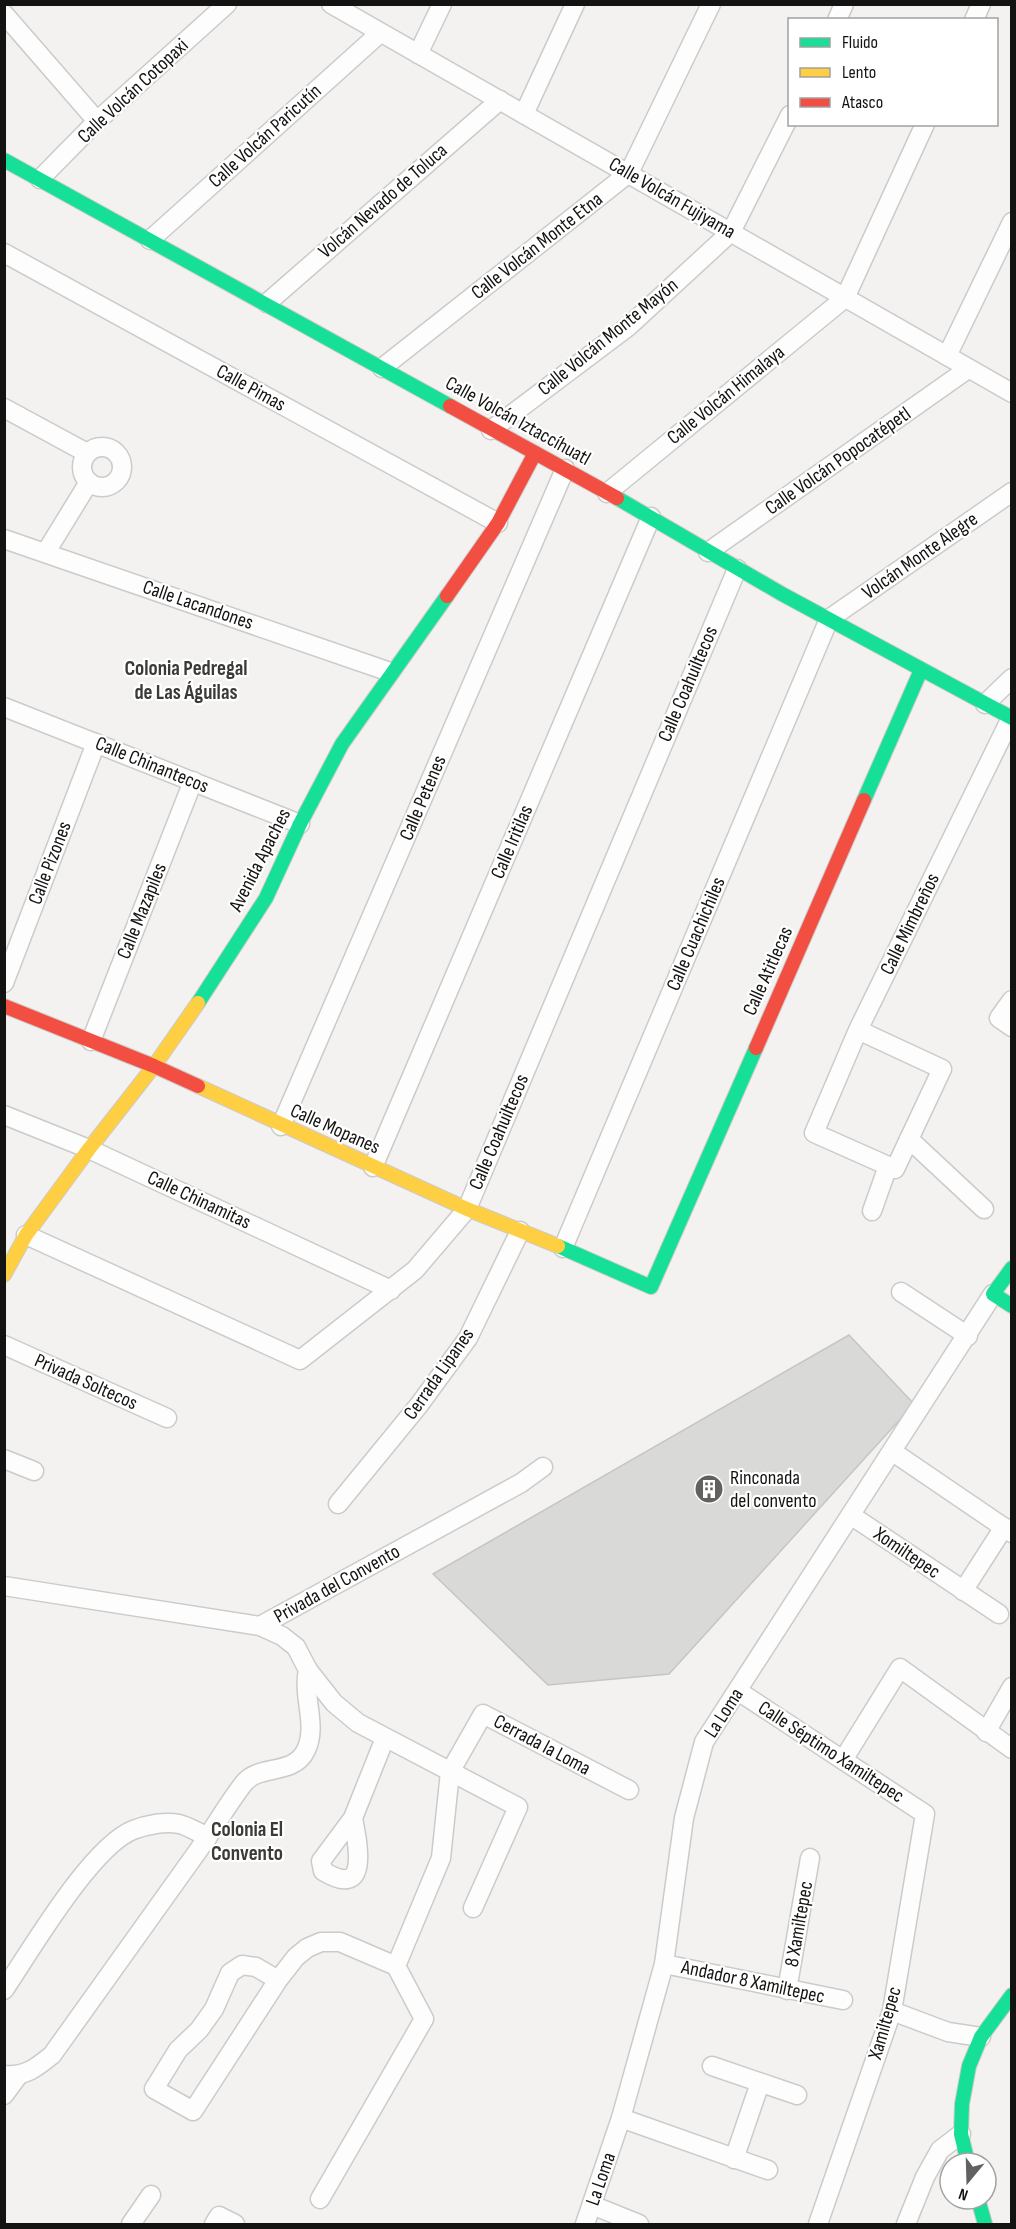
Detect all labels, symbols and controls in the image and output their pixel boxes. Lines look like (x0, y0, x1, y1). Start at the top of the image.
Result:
legend (788, 18, 998, 126)
text: Fluido (842, 32, 878, 53)
street label: Calle Volcán Cotopaxi (73, 34, 193, 148)
text: Lento (842, 62, 876, 83)
street label: Calle Volcán Paricutín (204, 79, 326, 193)
text: Atasco (841, 92, 883, 113)
street label: Volcán Nevado de Toluca (314, 139, 452, 263)
street label: Calle Volcán Fujiyama (604, 152, 740, 244)
street label: Calle Volcán Monte Etna (467, 187, 607, 305)
street label: Calle Volcán Monte Mayón (533, 273, 683, 401)
street label: Calle Volcán Himalaya (662, 340, 790, 450)
street label: Calle Pimas (212, 359, 290, 417)
street label: Calle Volcán Iztaccíhuatl (441, 371, 595, 471)
street label: Calle Volcán Popocatépetl (761, 402, 915, 520)
street label: Volcán Monte Alegre (858, 507, 982, 605)
street label: Calle Lacandones (140, 575, 256, 635)
street label: Calle Coahuiltecos (653, 623, 723, 745)
district label: Colonia Pedregal de Las Águilas (124, 656, 248, 705)
street label: Calle Chinantecos (92, 731, 212, 799)
street label: Calle Petenes (394, 752, 452, 844)
street label: Calle Iritilas (486, 802, 538, 882)
street label: Avenida Apaches (223, 805, 296, 916)
street label: Calle Pizones (23, 818, 77, 908)
street label: Calle Mazapiles (112, 860, 172, 962)
street label: Calle Mimbreños (875, 869, 945, 979)
street label: Calle Cuachichiles (661, 874, 731, 994)
street label: Calle Atitlecas (738, 923, 798, 1019)
street label: Calle Coahuiltecos (464, 1071, 534, 1193)
street label: Calle Mopanes (286, 1099, 384, 1159)
street label: Calle Chinamitas (143, 1166, 255, 1234)
street label: Cerrada Lipanes (399, 1323, 479, 1425)
street label: Privada Soltecos (31, 1349, 141, 1415)
place label: Rinconada del convento (730, 1466, 817, 1513)
building icon: Rinconada del convento (693, 1473, 725, 1505)
street label: Xomiltepec (868, 1522, 945, 1584)
street label: Privada del Convento (270, 1539, 404, 1629)
street label: La Loma (699, 1684, 749, 1742)
street label: Calle Séptimo Xamiltepec (753, 1696, 909, 1808)
street label: Cerrada la Loma (489, 1709, 595, 1781)
district label: Colonia El Convento (211, 1817, 283, 1866)
street label: 8 Xamiltepec (780, 1879, 818, 1969)
street label: Andador 8 Xamiltepec (678, 1955, 827, 2009)
street label: Xamiltepec (863, 1984, 907, 2063)
street label: La Loma (581, 2149, 621, 2209)
north arrow (938, 2151, 998, 2211)
text: N (956, 2183, 971, 2204)

